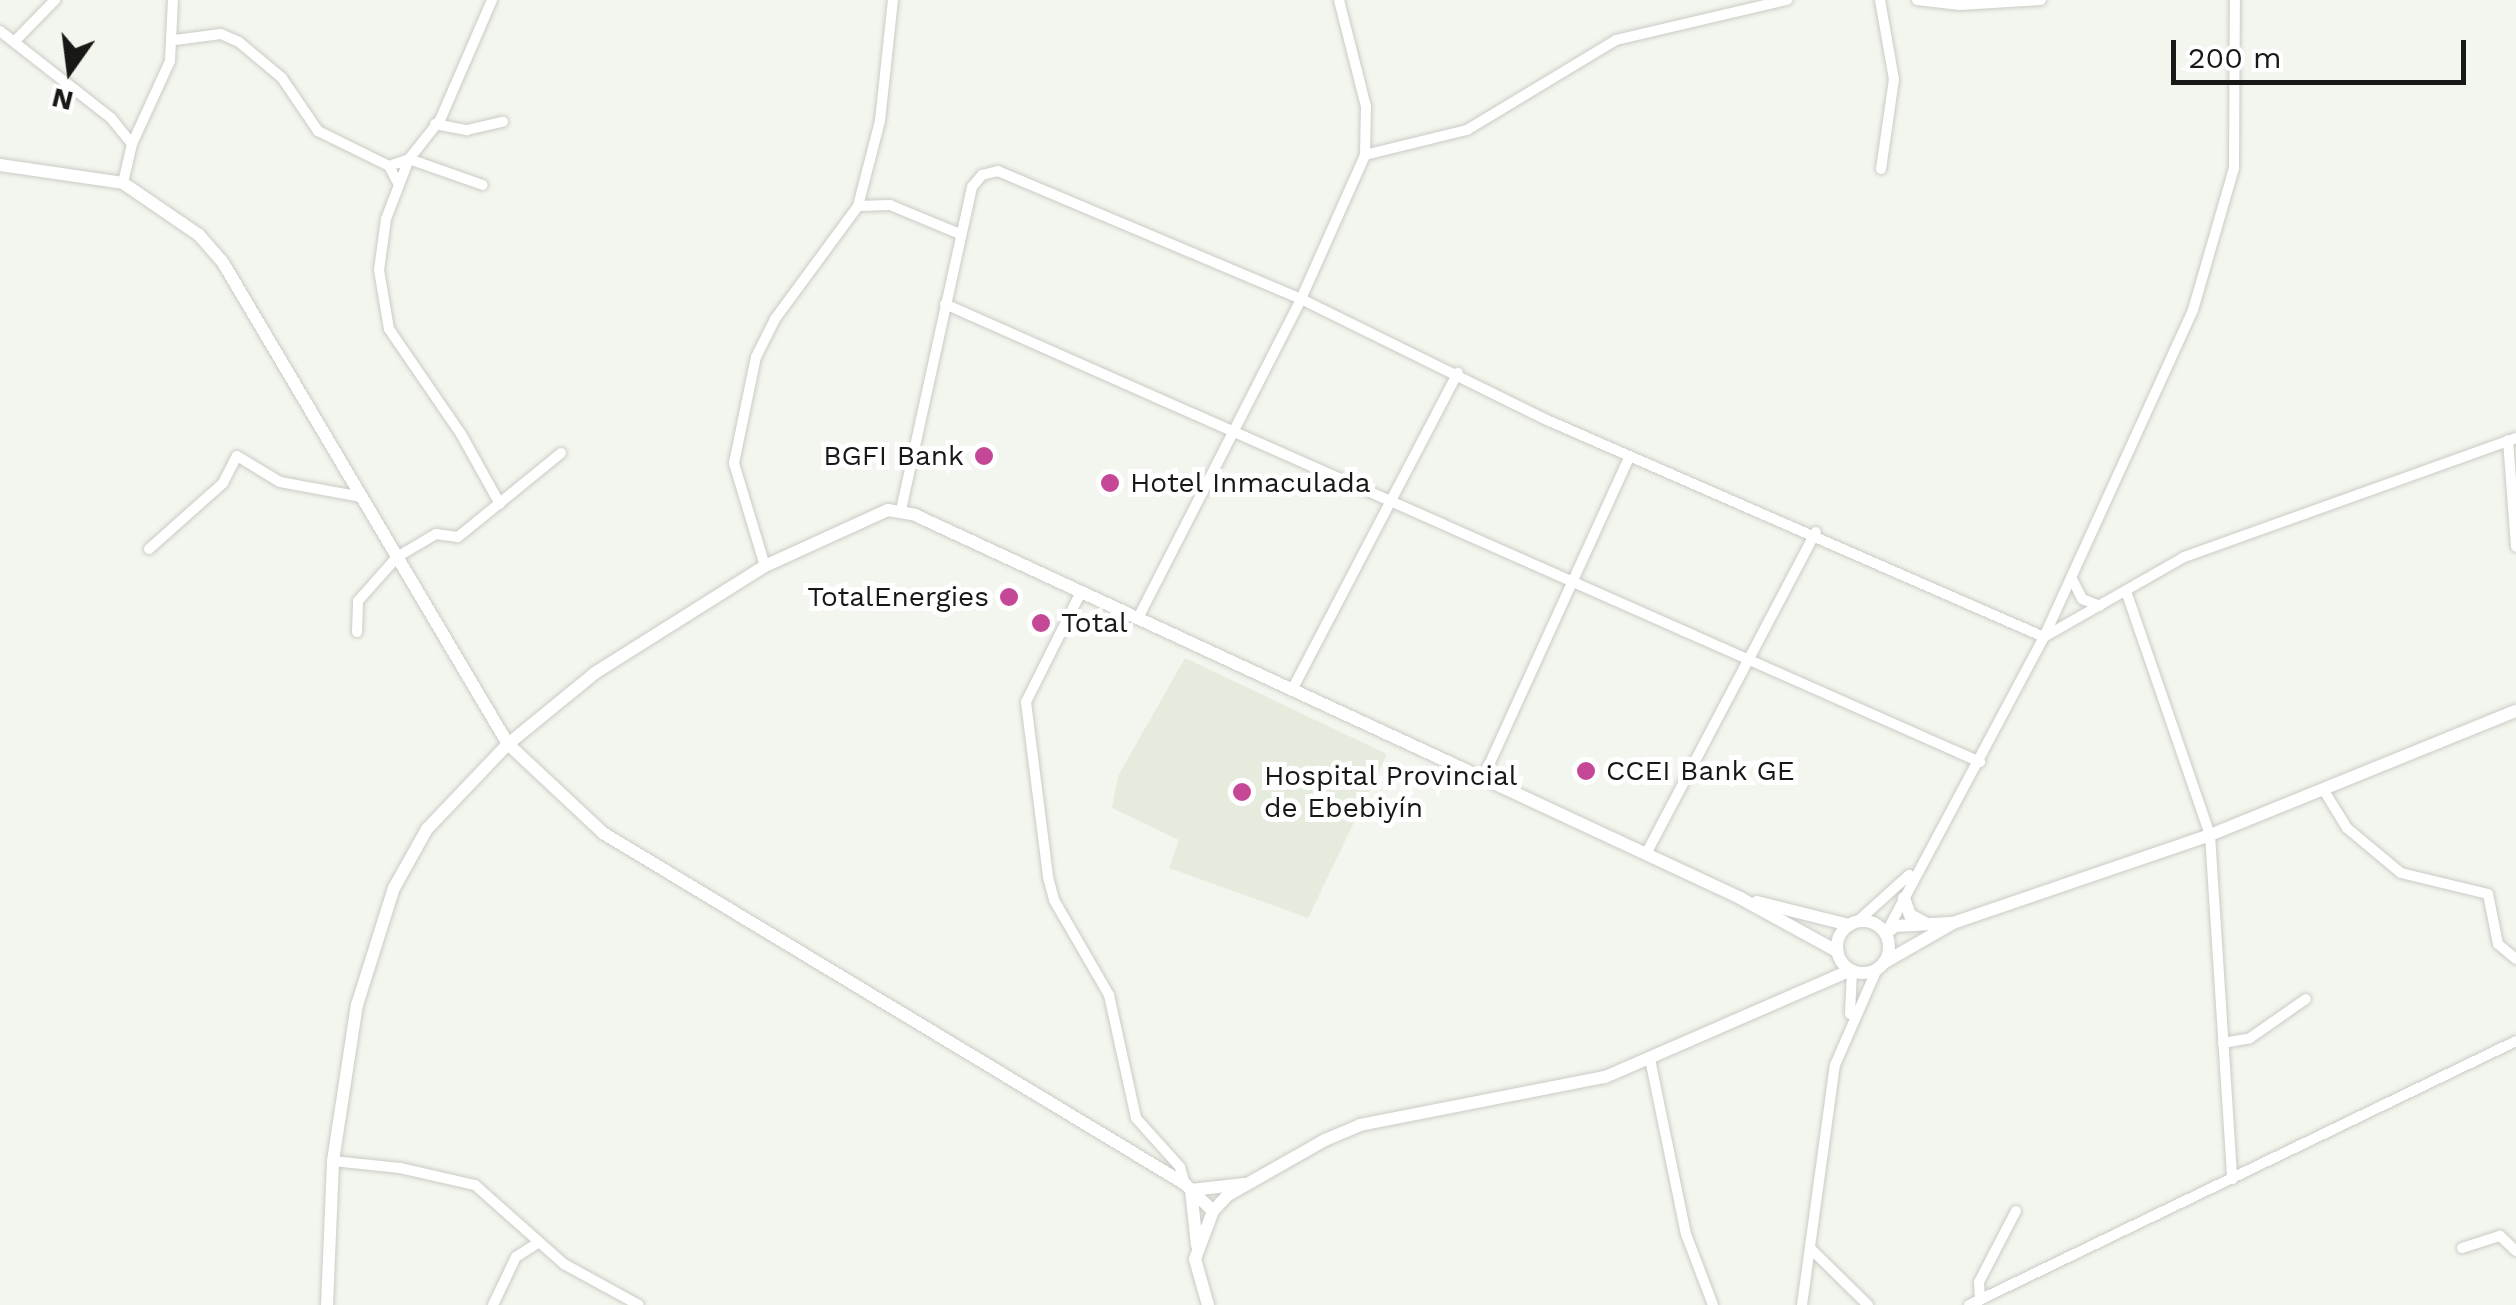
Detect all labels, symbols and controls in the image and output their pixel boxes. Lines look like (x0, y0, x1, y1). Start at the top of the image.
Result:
north arrow (20, 20, 120, 120)
scale bar (2176, 20, 2471, 82)
text: 200 m (2188, 40, 2282, 75)
text: N (49, 81, 77, 118)
place label: BGFI Bank (823, 439, 964, 473)
marker: BGFI Bank (973, 445, 995, 467)
place label: Hotel Inmaculada (1130, 466, 1372, 500)
marker: Hotel Inmaculada (1099, 472, 1121, 494)
place label: TotalEnergies (807, 580, 989, 614)
marker: TotalEnergies (998, 586, 1020, 608)
place label: Total (1061, 606, 1128, 640)
marker: Total (1030, 612, 1052, 634)
place label: CCEI Bank GE (1606, 754, 1795, 788)
place label: Hospital Provincial de Ebebiyín (1264, 759, 1518, 825)
marker: CCEI Bank GE (1575, 760, 1597, 782)
marker: Hospital Provincial de Ebebiyín (1229, 779, 1255, 805)

